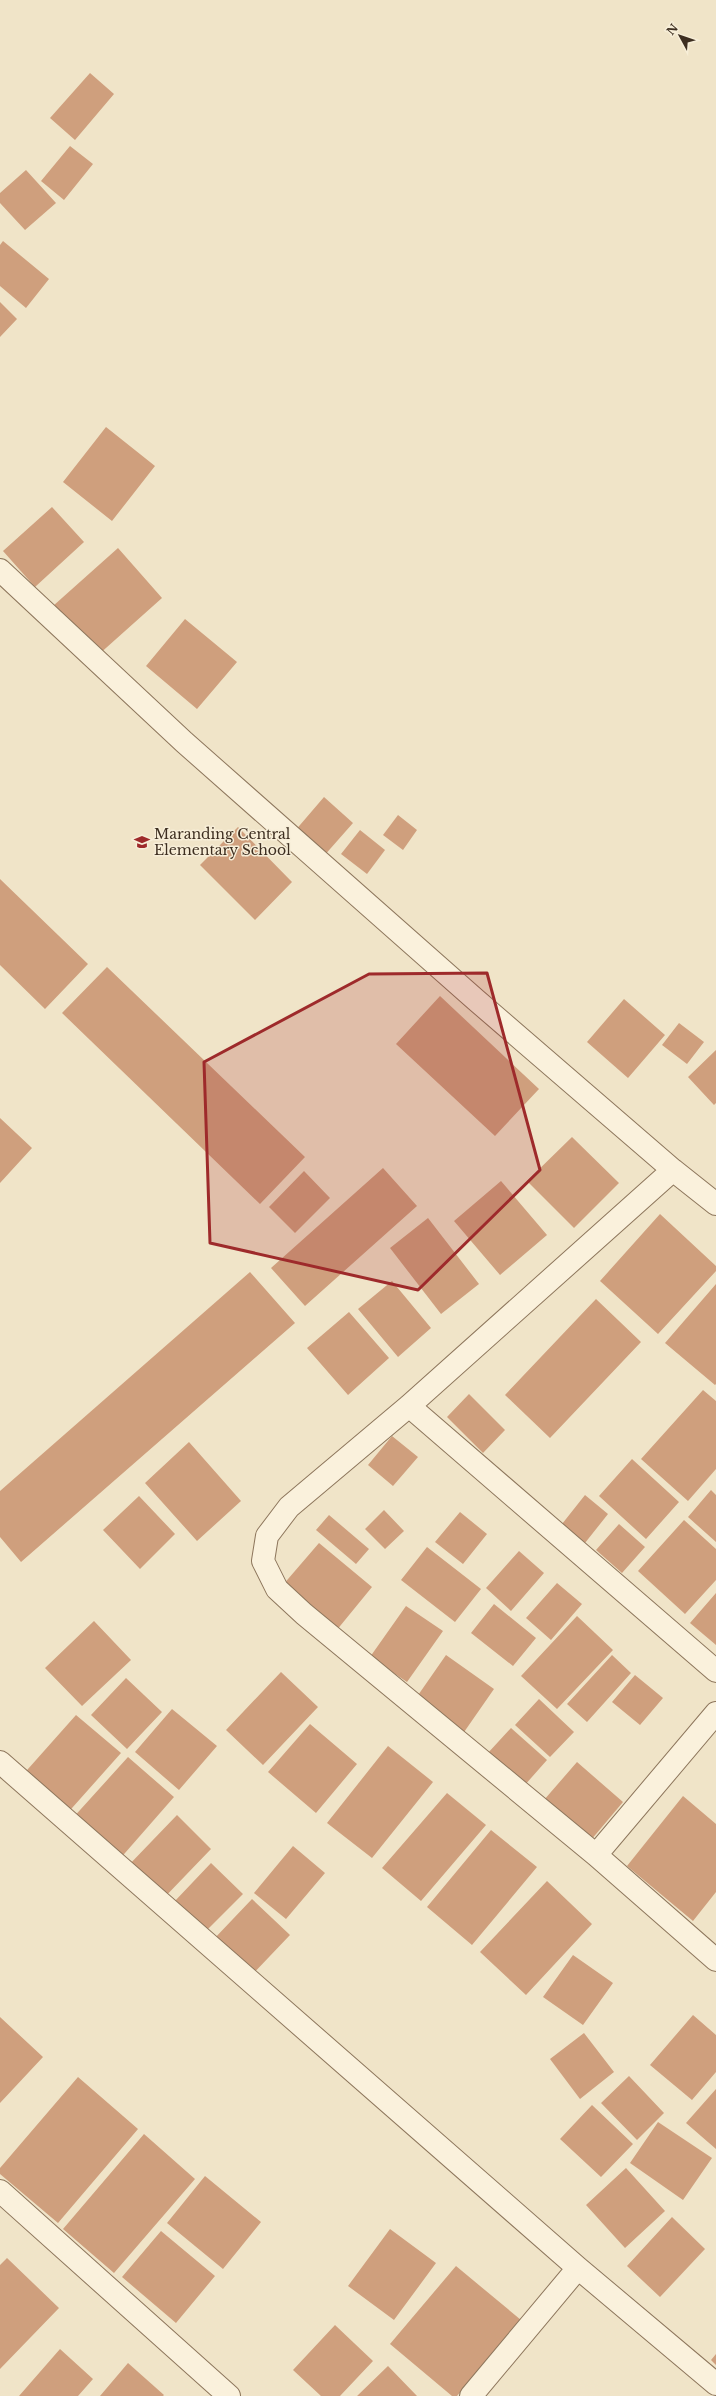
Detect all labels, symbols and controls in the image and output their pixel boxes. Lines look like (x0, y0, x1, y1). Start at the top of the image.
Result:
north arrow (660, 16, 700, 56)
text: N (664, 21, 681, 38)
place label: Maranding Central Elementary School (154, 825, 291, 859)
school or university icon: Maranding Central Elementary School (133, 833, 151, 851)

